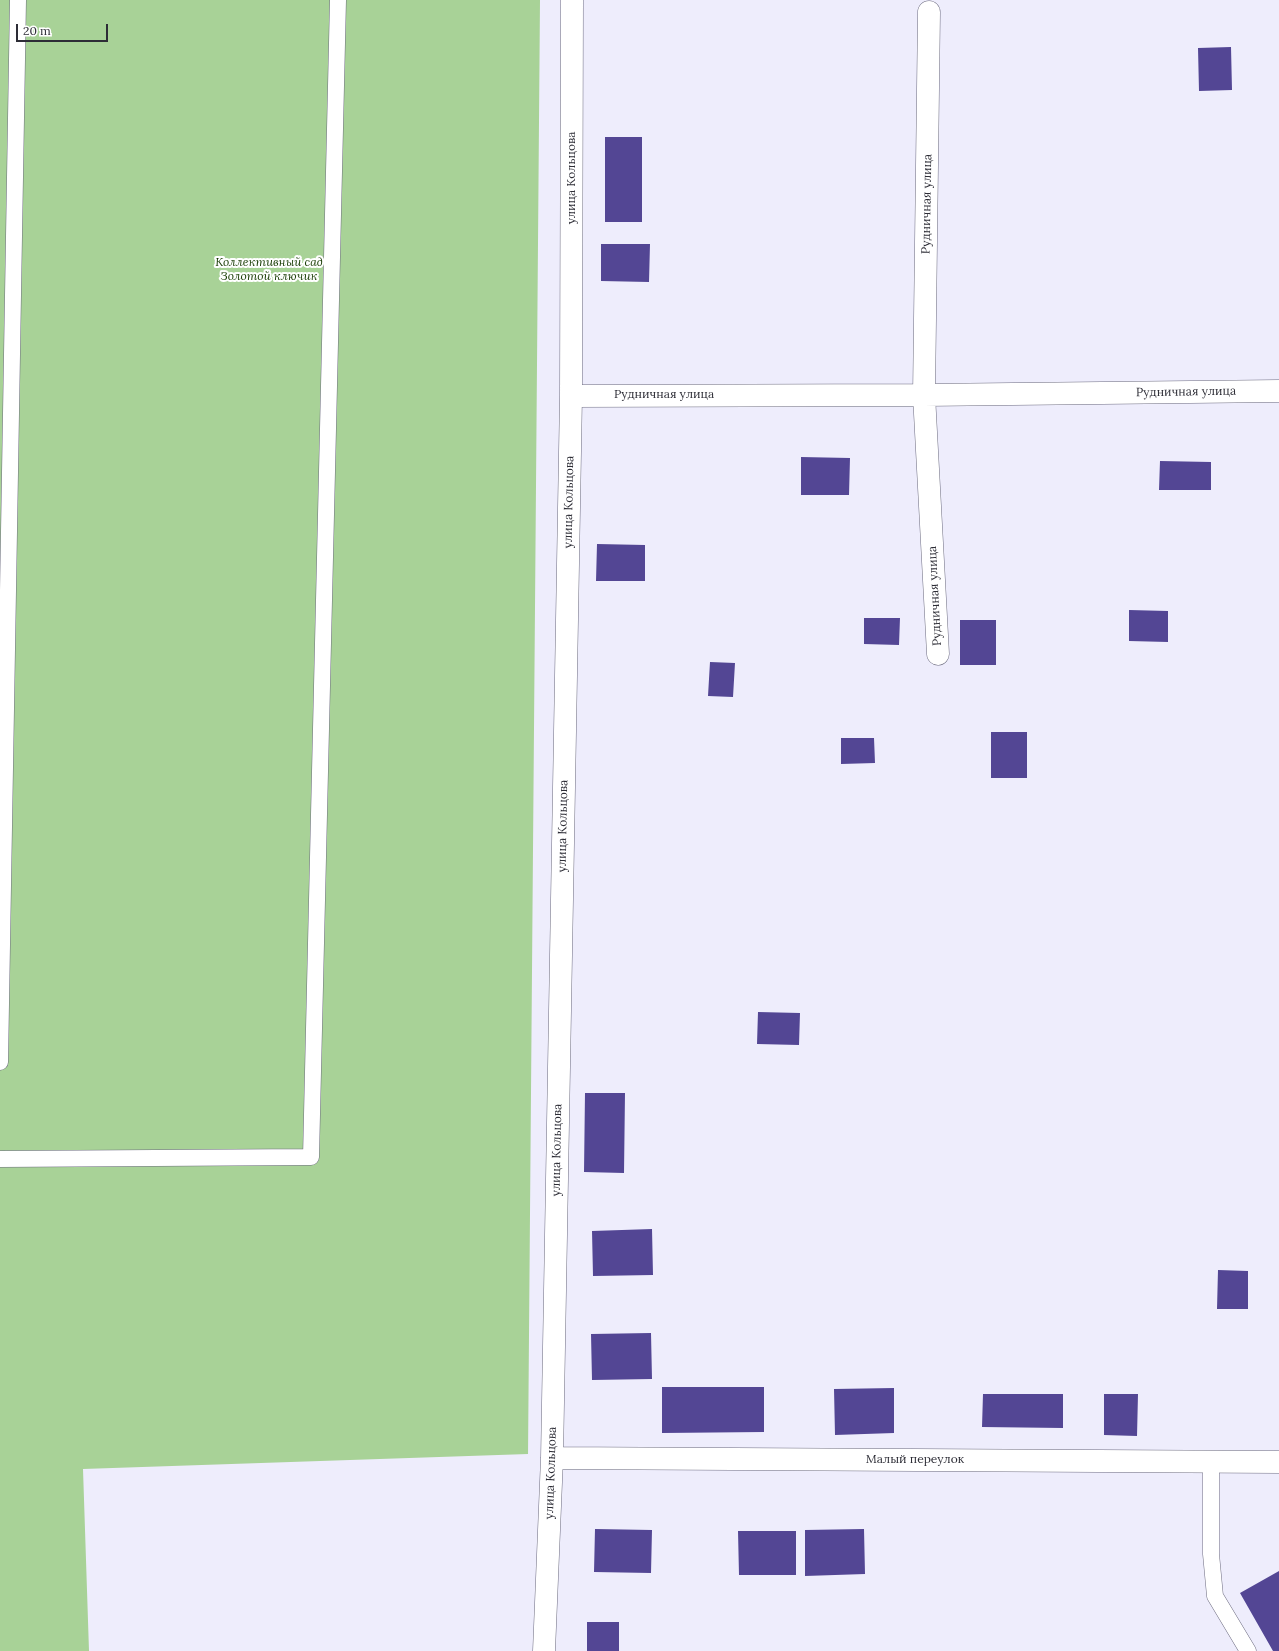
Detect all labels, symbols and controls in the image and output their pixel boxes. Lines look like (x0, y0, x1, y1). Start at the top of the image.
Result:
scale bar (18, 16, 110, 42)
text: 20 m (23, 23, 51, 38)
street label: улица Кольцова (565, 132, 579, 224)
street label: Рудничная улица (919, 154, 935, 254)
park label: Коллективный сад Золотой ключик (215, 256, 323, 284)
street label: Рудничная улица (1136, 384, 1236, 400)
street label: Рудничная улица (614, 388, 714, 402)
street label: улица Кольцова (561, 456, 577, 548)
street label: Рудничная улица (925, 546, 945, 646)
street label: улица Кольцова (555, 780, 571, 872)
street label: улица Кольцова (549, 1104, 565, 1196)
street label: улица Кольцова (542, 1426, 560, 1520)
street label: Малый переулок (866, 1453, 964, 1467)

